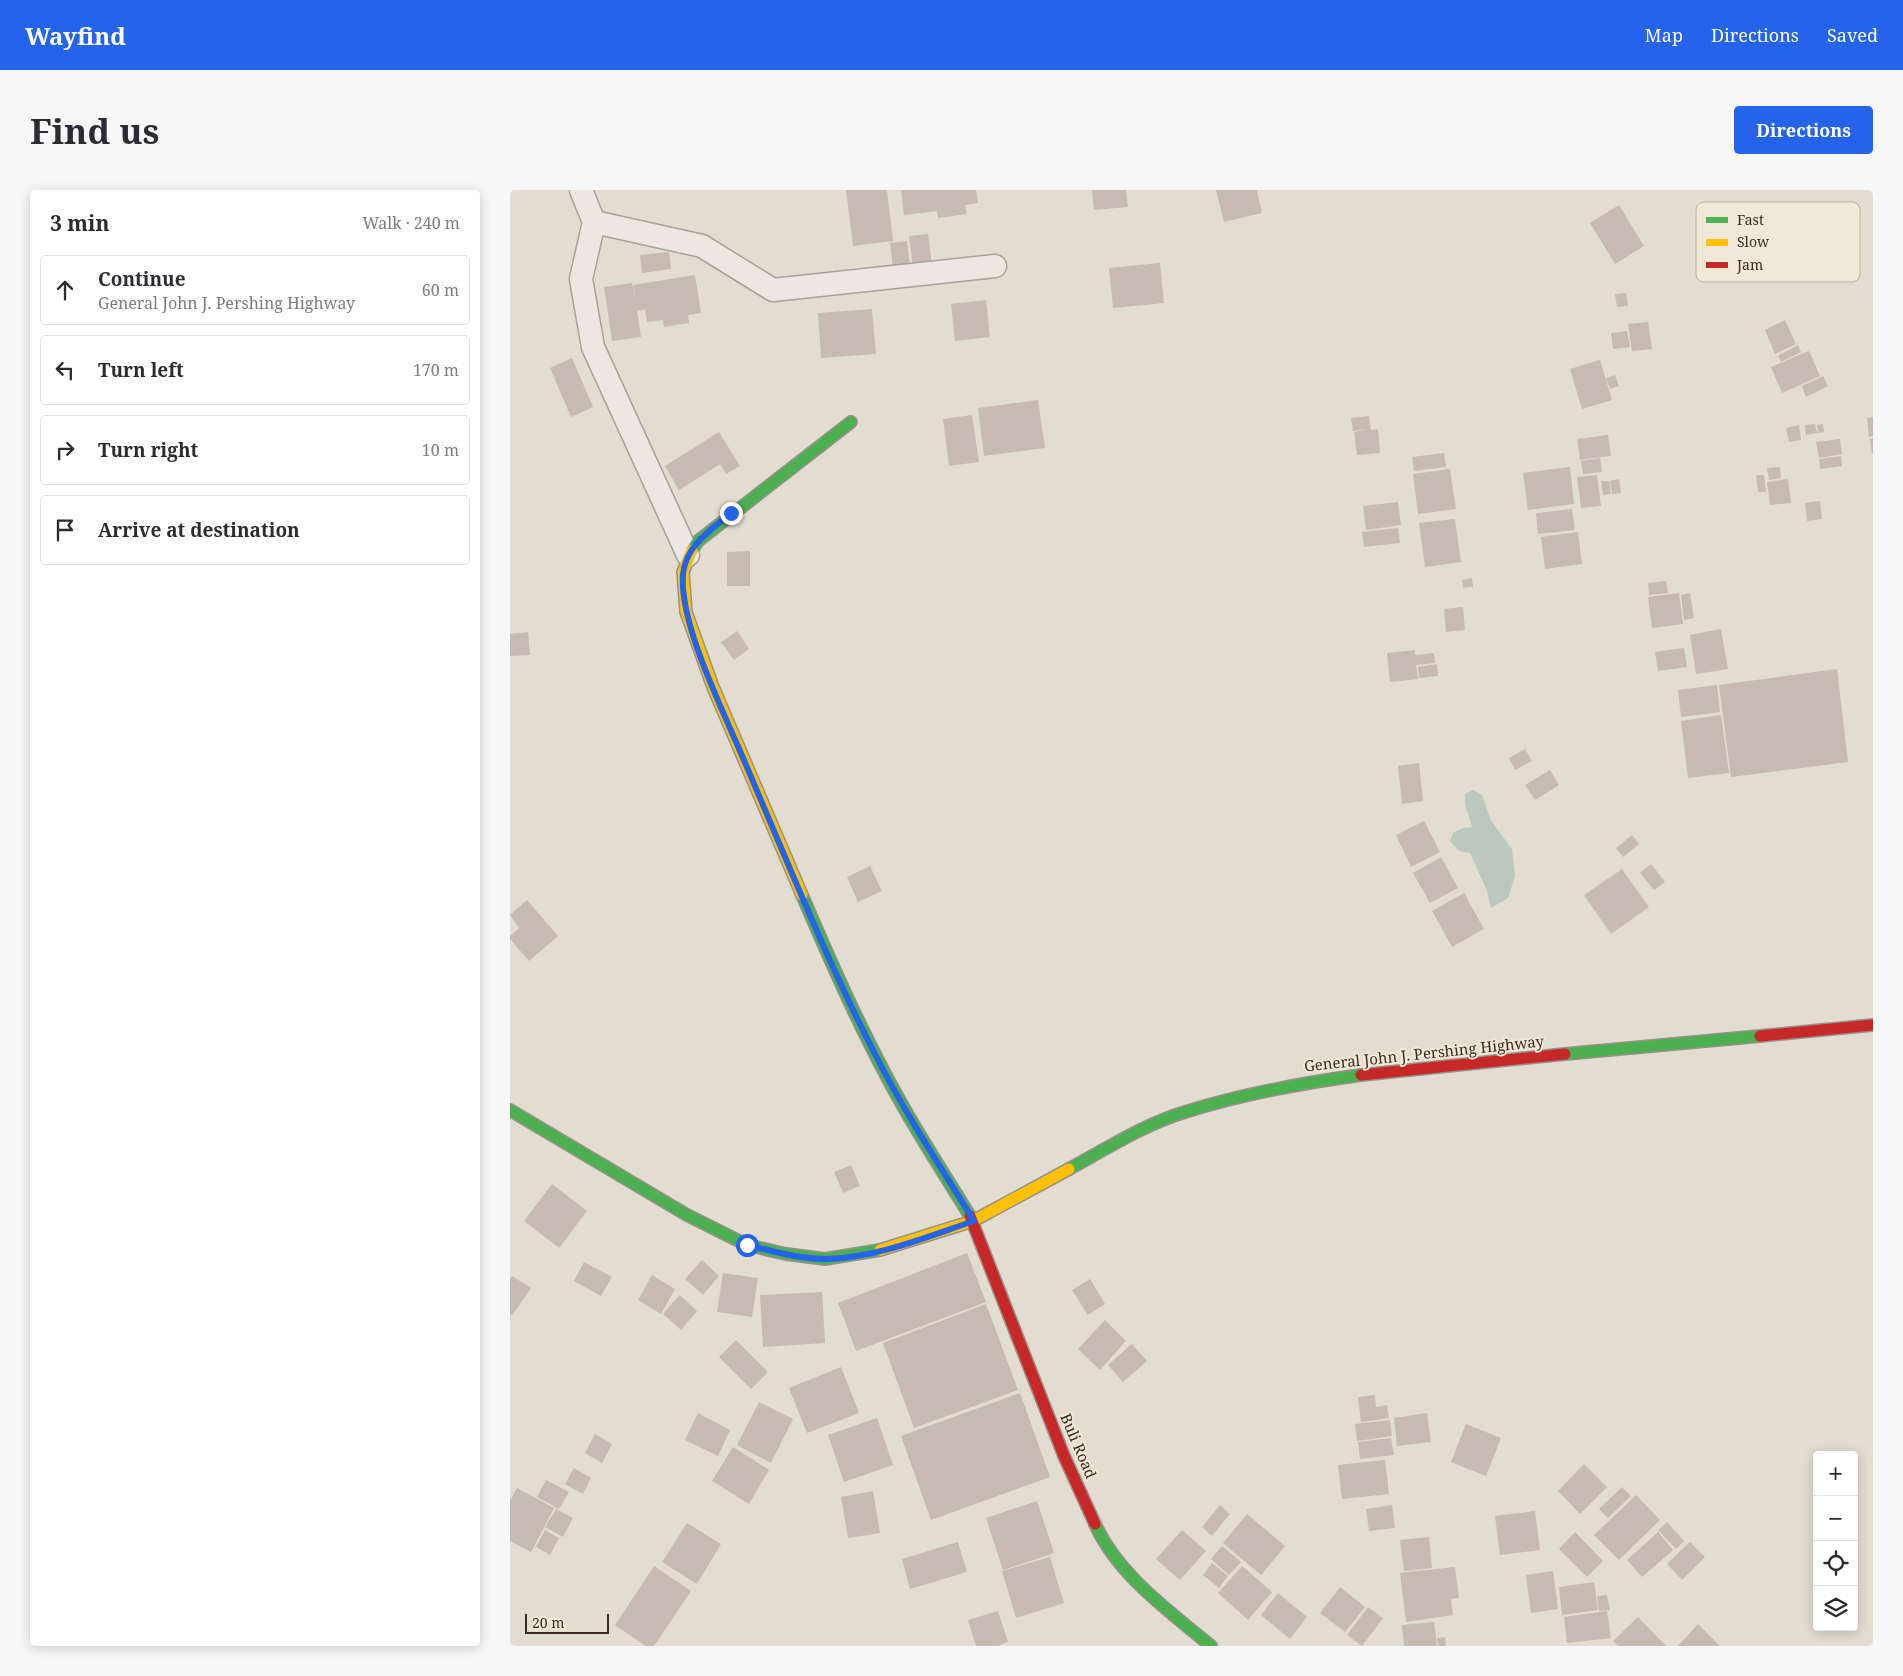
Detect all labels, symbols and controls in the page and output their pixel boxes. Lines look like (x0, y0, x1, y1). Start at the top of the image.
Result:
text: Wayfind (25, 19, 126, 52)
text: Map (1645, 23, 1683, 47)
text: Directions (1711, 23, 1799, 47)
text: Saved (1827, 23, 1878, 47)
button: Directions (1734, 106, 1873, 154)
text: Find us (30, 107, 159, 154)
legend (1696, 202, 1860, 282)
text: 3 min (50, 209, 109, 237)
text: Fast (1737, 210, 1764, 229)
text: Walk · 240 m (363, 212, 460, 234)
text: Slow (1737, 232, 1770, 251)
text: Jam (1736, 255, 1763, 274)
text: Continue (98, 266, 186, 292)
icon: ahead (51, 276, 79, 304)
text: 60 m (422, 279, 459, 301)
text: General John J. Pershing Highway (98, 292, 355, 314)
icon: left (51, 356, 79, 384)
text: Turn left (98, 357, 184, 383)
text: 170 m (413, 359, 459, 381)
icon: right (51, 436, 79, 464)
text: Turn right (98, 437, 198, 463)
text: 10 m (422, 439, 459, 461)
route end (720, 502, 743, 525)
icon: arrive (51, 516, 79, 544)
text: Arrive at destination (98, 517, 300, 543)
street label: General John J. Pershing Highway (1303, 1030, 1545, 1076)
route start (736, 1234, 759, 1257)
street label: Buli Road (1056, 1410, 1102, 1481)
map controls (1813, 1451, 1858, 1631)
button: + (1813, 1451, 1858, 1496)
button: − (1813, 1496, 1858, 1541)
button: locate (1813, 1541, 1858, 1586)
button: layers (1813, 1586, 1858, 1631)
scale bar (525, 1611, 609, 1634)
text: 20 m (532, 1613, 565, 1632)

